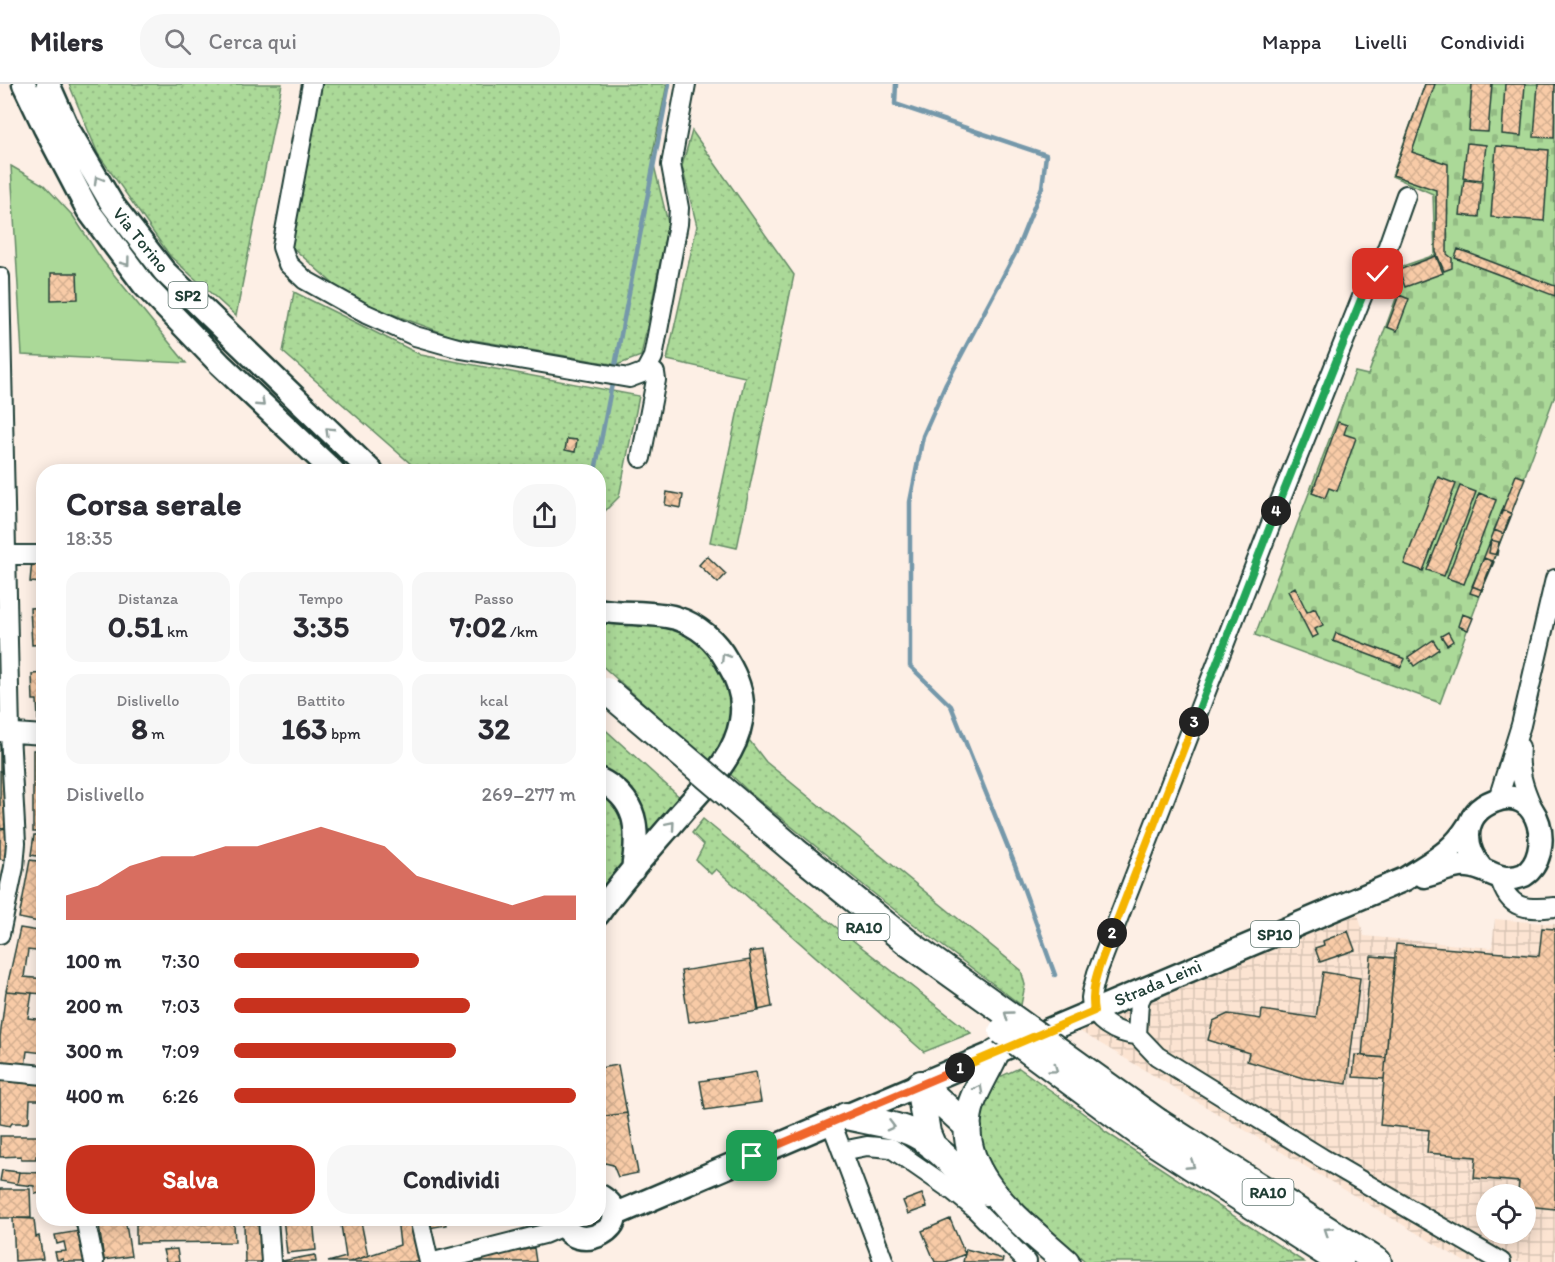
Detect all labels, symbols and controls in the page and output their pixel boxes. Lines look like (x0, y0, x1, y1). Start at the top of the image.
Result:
search box (140, 14, 560, 68)
text: Milers (30, 24, 104, 58)
icon: search (161, 25, 194, 58)
text: Cerca qui (209, 28, 297, 55)
text: Mappa (1262, 29, 1321, 54)
text: Livelli (1354, 29, 1407, 54)
text: Condividi (1440, 29, 1525, 54)
one-way arrow (93, 176, 105, 186)
street label: Via Torino (108, 203, 174, 277)
pin (1352, 248, 1403, 299)
one-way arrow (119, 255, 130, 266)
icon: check (1361, 257, 1394, 290)
road number: SP2 (168, 282, 207, 308)
one-way arrow (253, 395, 264, 406)
one-way arrow (325, 427, 336, 438)
text: Corsa serale (66, 484, 242, 523)
button: share (513, 484, 576, 547)
pin: 4 (1261, 496, 1291, 526)
text: 4 (1271, 501, 1281, 520)
text: 18:35 (66, 526, 113, 550)
text: Distanza (118, 589, 178, 608)
text: Tempo (299, 589, 343, 608)
text: Passo (474, 589, 514, 608)
text: 0.51 (108, 608, 163, 645)
text: 3:35 (293, 608, 349, 645)
text: 7:02 (450, 608, 507, 645)
text: km (163, 622, 188, 641)
text: /km (507, 622, 538, 641)
one-way arrow (721, 653, 732, 664)
text: Dislivello (117, 691, 179, 710)
text: Battito (297, 691, 345, 710)
text: kcal (480, 691, 508, 710)
pin: 3 (1179, 707, 1209, 737)
text: 8 (131, 710, 148, 747)
text: 163 (281, 710, 327, 747)
text: 32 (478, 710, 510, 747)
text: 3 (1190, 712, 1198, 731)
text: m (148, 724, 165, 743)
text: bpm (327, 724, 361, 743)
text: Dislivello (66, 782, 145, 806)
text: 269–277 m (482, 782, 576, 806)
one-way arrow (664, 821, 675, 832)
road number: RA10 (838, 914, 890, 940)
pin: 2 (1097, 918, 1127, 948)
road number: SP10 (1251, 921, 1299, 947)
text: 2 (1108, 923, 1116, 942)
text: 100 m (66, 949, 121, 973)
text: 7:30 (162, 949, 200, 973)
street label: Strada Leinì (1111, 955, 1205, 1011)
text: 200 m (66, 994, 122, 1018)
text: 7:03 (162, 994, 200, 1018)
one-way arrow (1004, 1011, 1015, 1022)
text: 300 m (66, 1039, 123, 1063)
text: 7:09 (162, 1039, 200, 1063)
pin: 1 (945, 1053, 975, 1083)
text: 1 (956, 1058, 964, 1077)
one-way arrow (1047, 1062, 1058, 1073)
text: 400 m (66, 1084, 124, 1108)
text: 6:26 (162, 1084, 199, 1108)
one-way arrow (971, 1084, 983, 1095)
one-way arrow (886, 1119, 896, 1132)
pin (726, 1130, 777, 1181)
icon: arrive (735, 1139, 768, 1172)
button: Salva (66, 1145, 315, 1214)
button: Condividi (327, 1145, 576, 1214)
one-way arrow (1184, 1158, 1195, 1169)
road number: RA10 (1242, 1179, 1294, 1205)
map controls (1476, 1184, 1536, 1244)
button: locate (1476, 1184, 1536, 1244)
one-way arrow (1324, 1227, 1335, 1238)

